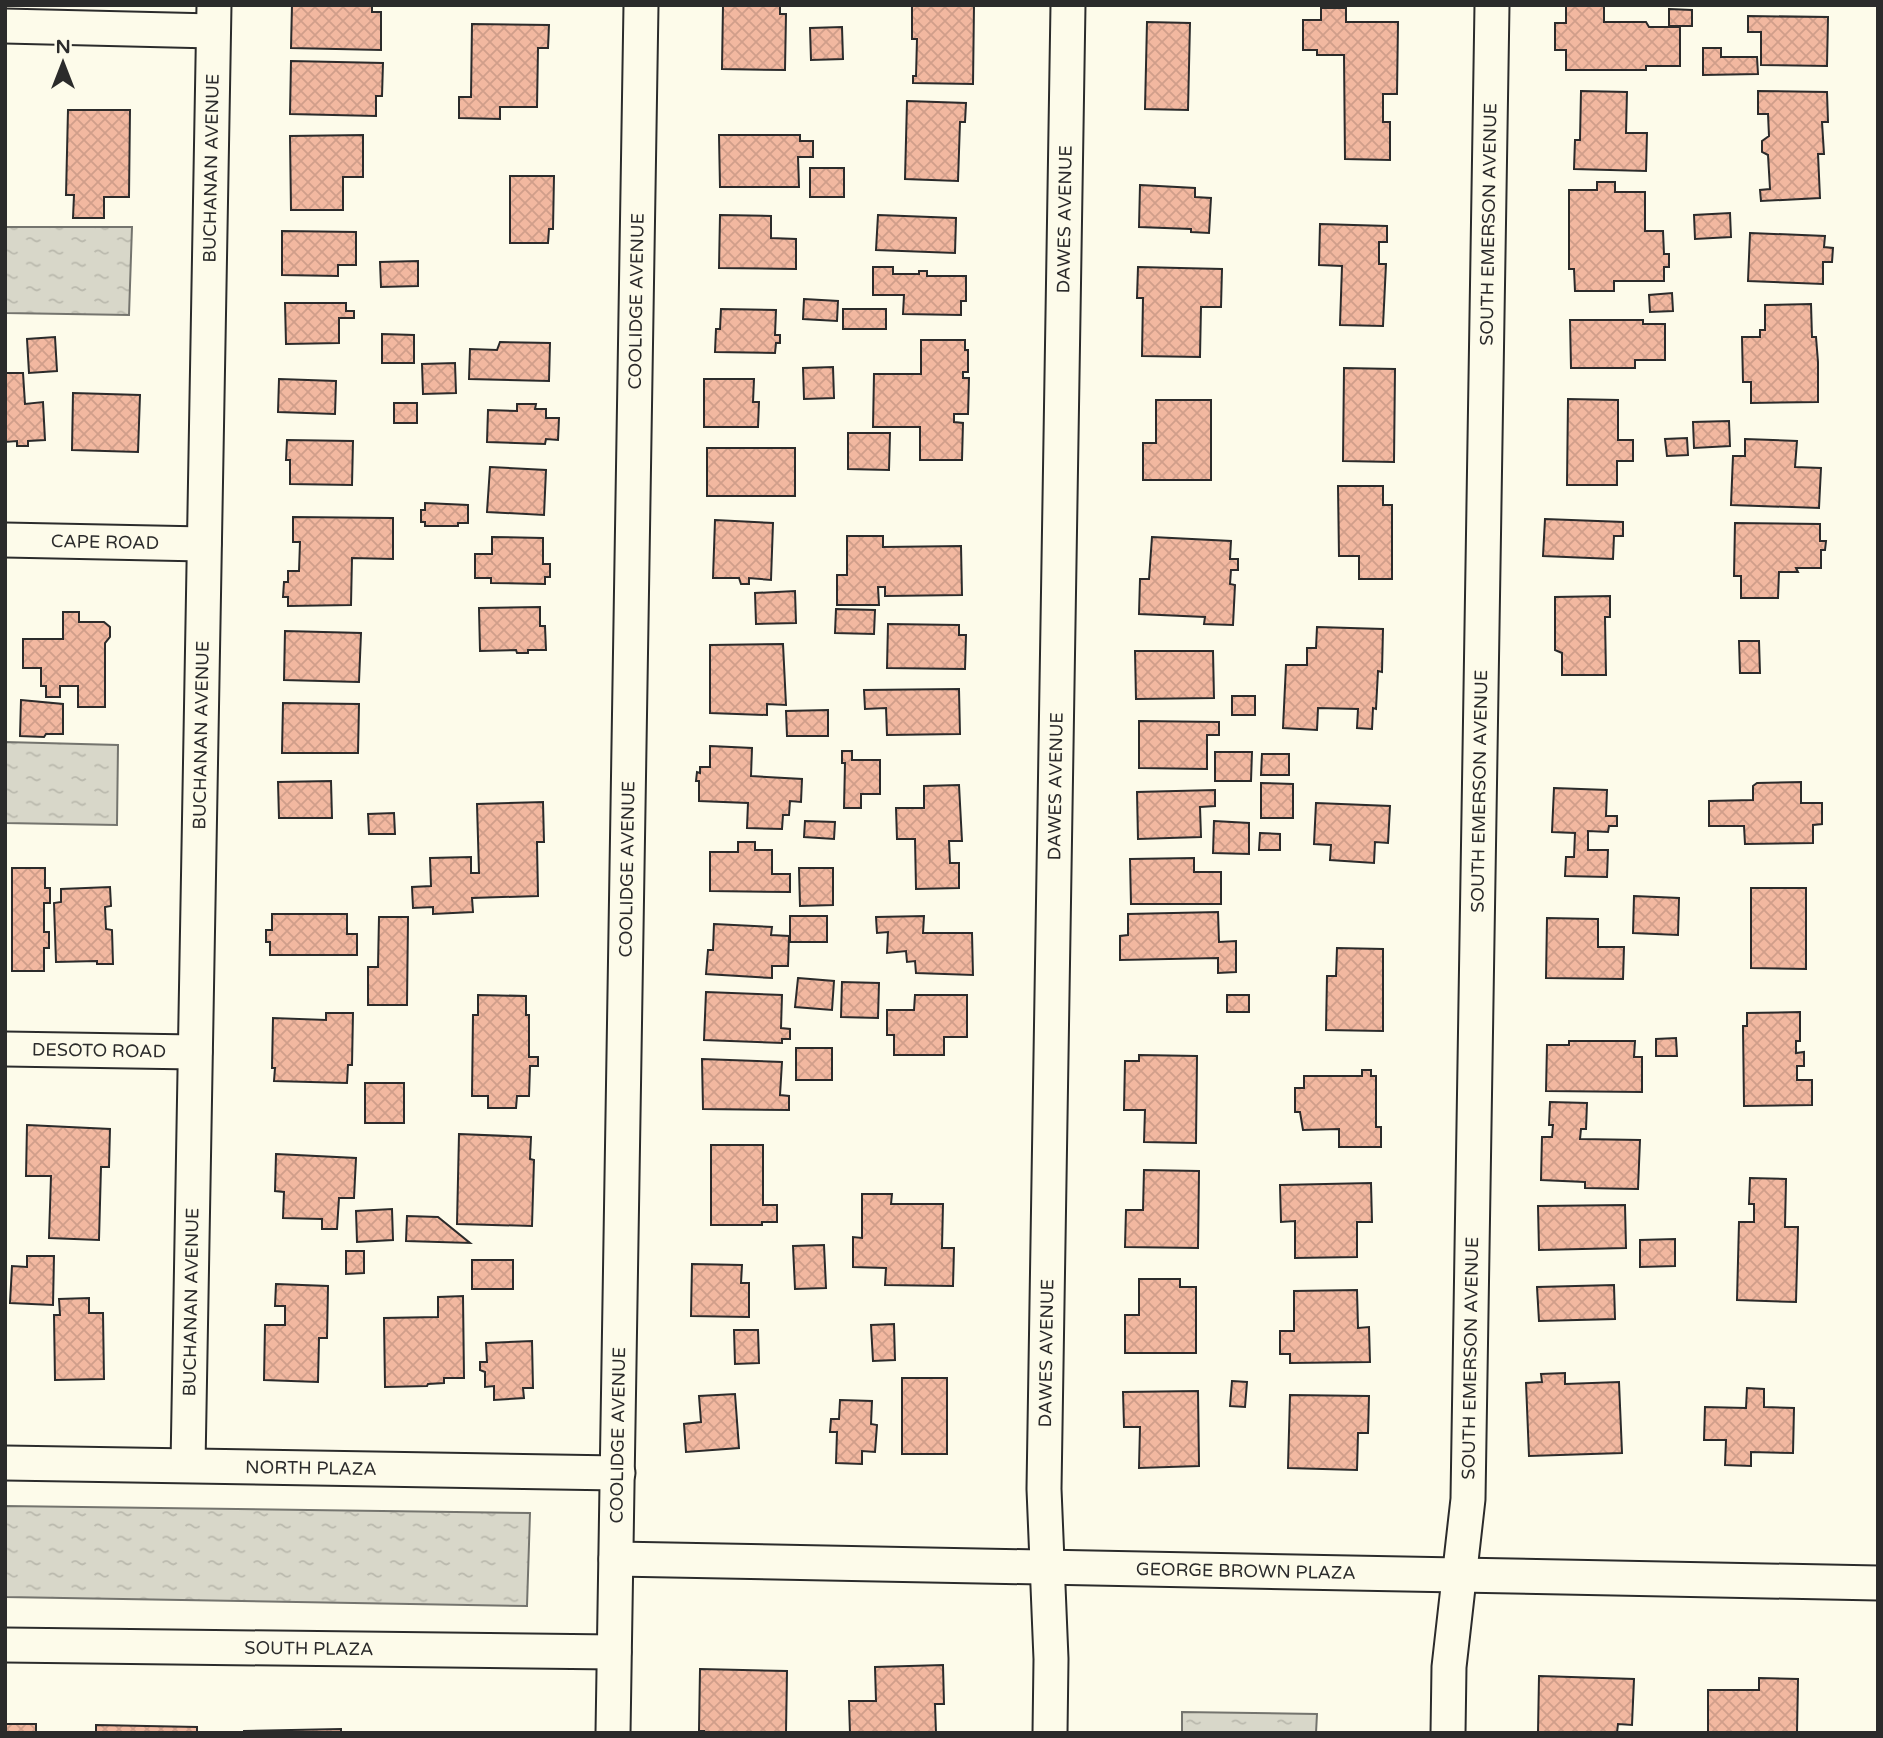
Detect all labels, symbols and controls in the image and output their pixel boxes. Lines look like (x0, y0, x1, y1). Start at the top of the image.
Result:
north arrow (28, 28, 98, 98)
text: N (55, 36, 71, 58)
street label: BUCHANAN AVENUE (198, 74, 224, 263)
street label: SOUTH EMERSON AVENUE (1476, 103, 1501, 346)
street label: DAWES AVENUE (1052, 145, 1077, 294)
street label: COOLIDGE AVENUE (624, 213, 649, 390)
street label: CAPE ROAD (51, 530, 159, 554)
street label: BUCHANAN AVENUE (188, 640, 214, 830)
street label: SOUTH EMERSON AVENUE (1466, 670, 1492, 913)
street label: DAWES AVENUE (1043, 712, 1068, 861)
street label: COOLIDGE AVENUE (615, 781, 639, 958)
street label: DESOTO ROAD (32, 1038, 166, 1063)
street label: BUCHANAN AVENUE (178, 1207, 204, 1397)
street label: SOUTH EMERSON AVENUE (1457, 1236, 1483, 1480)
street label: DAWES AVENUE (1034, 1279, 1058, 1428)
street label: COOLIDGE AVENUE (605, 1347, 630, 1523)
street label: NORTH PLAZA (245, 1456, 377, 1480)
street label: GEORGE BROWN PLAZA (1136, 1558, 1356, 1584)
street label: SOUTH PLAZA (244, 1637, 374, 1660)

